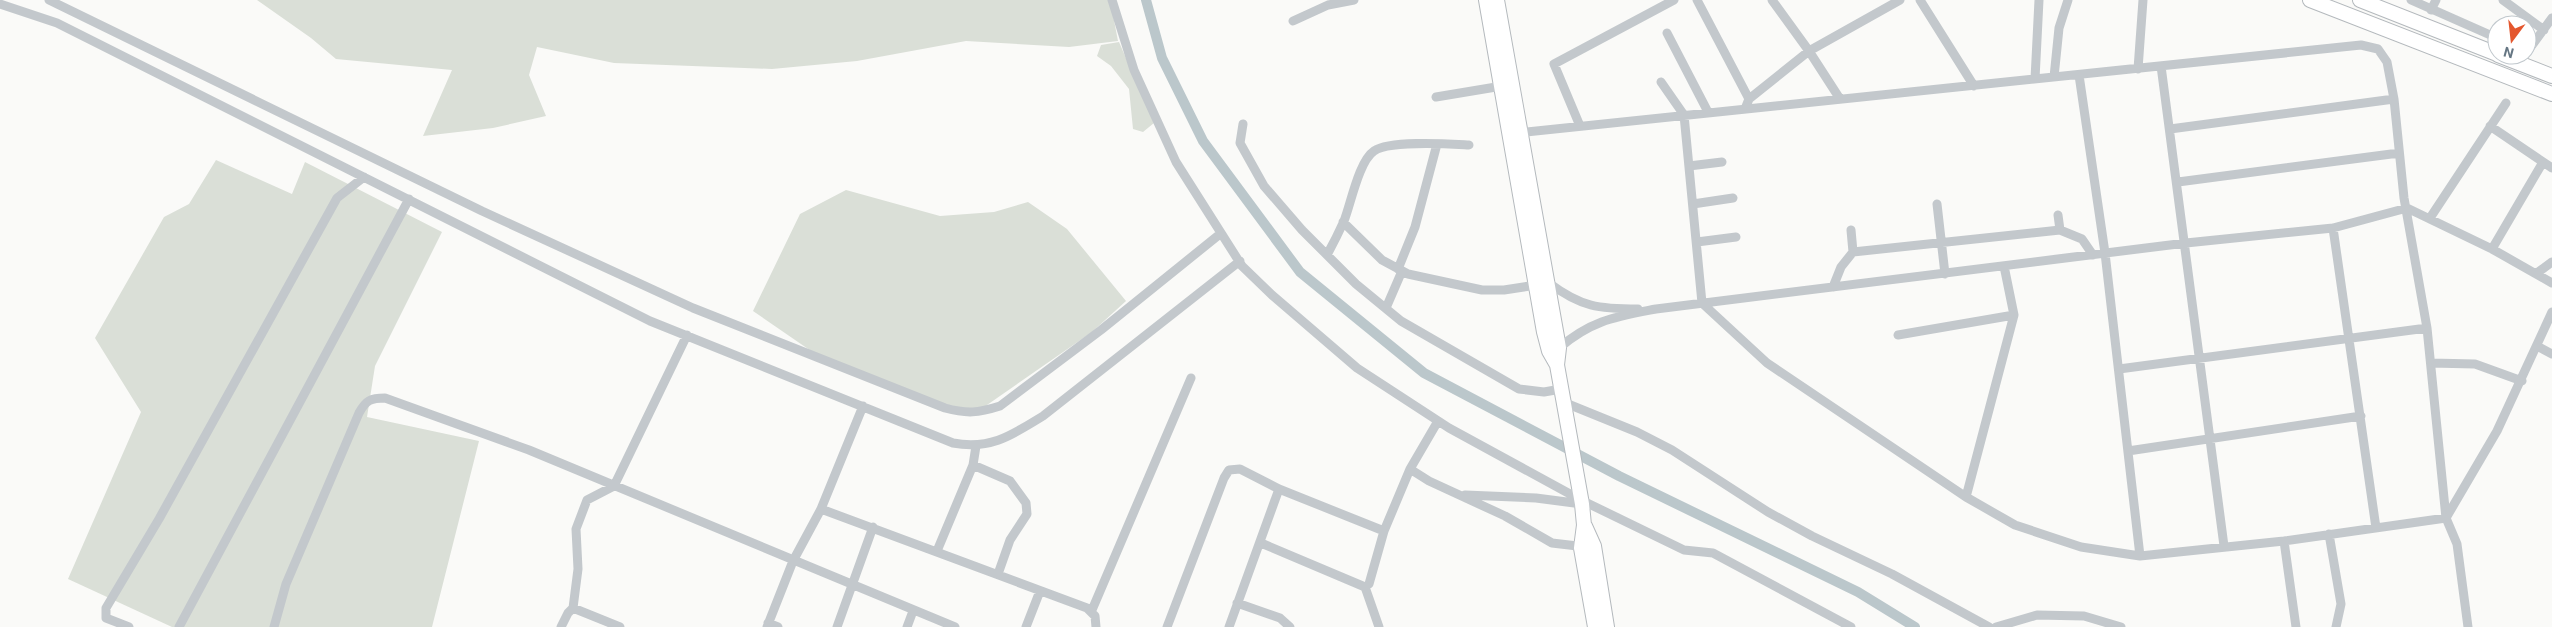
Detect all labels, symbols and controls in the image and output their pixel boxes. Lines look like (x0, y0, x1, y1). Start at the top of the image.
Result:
north arrow (2487, 15, 2537, 65)
text: N (2502, 44, 2515, 62)

